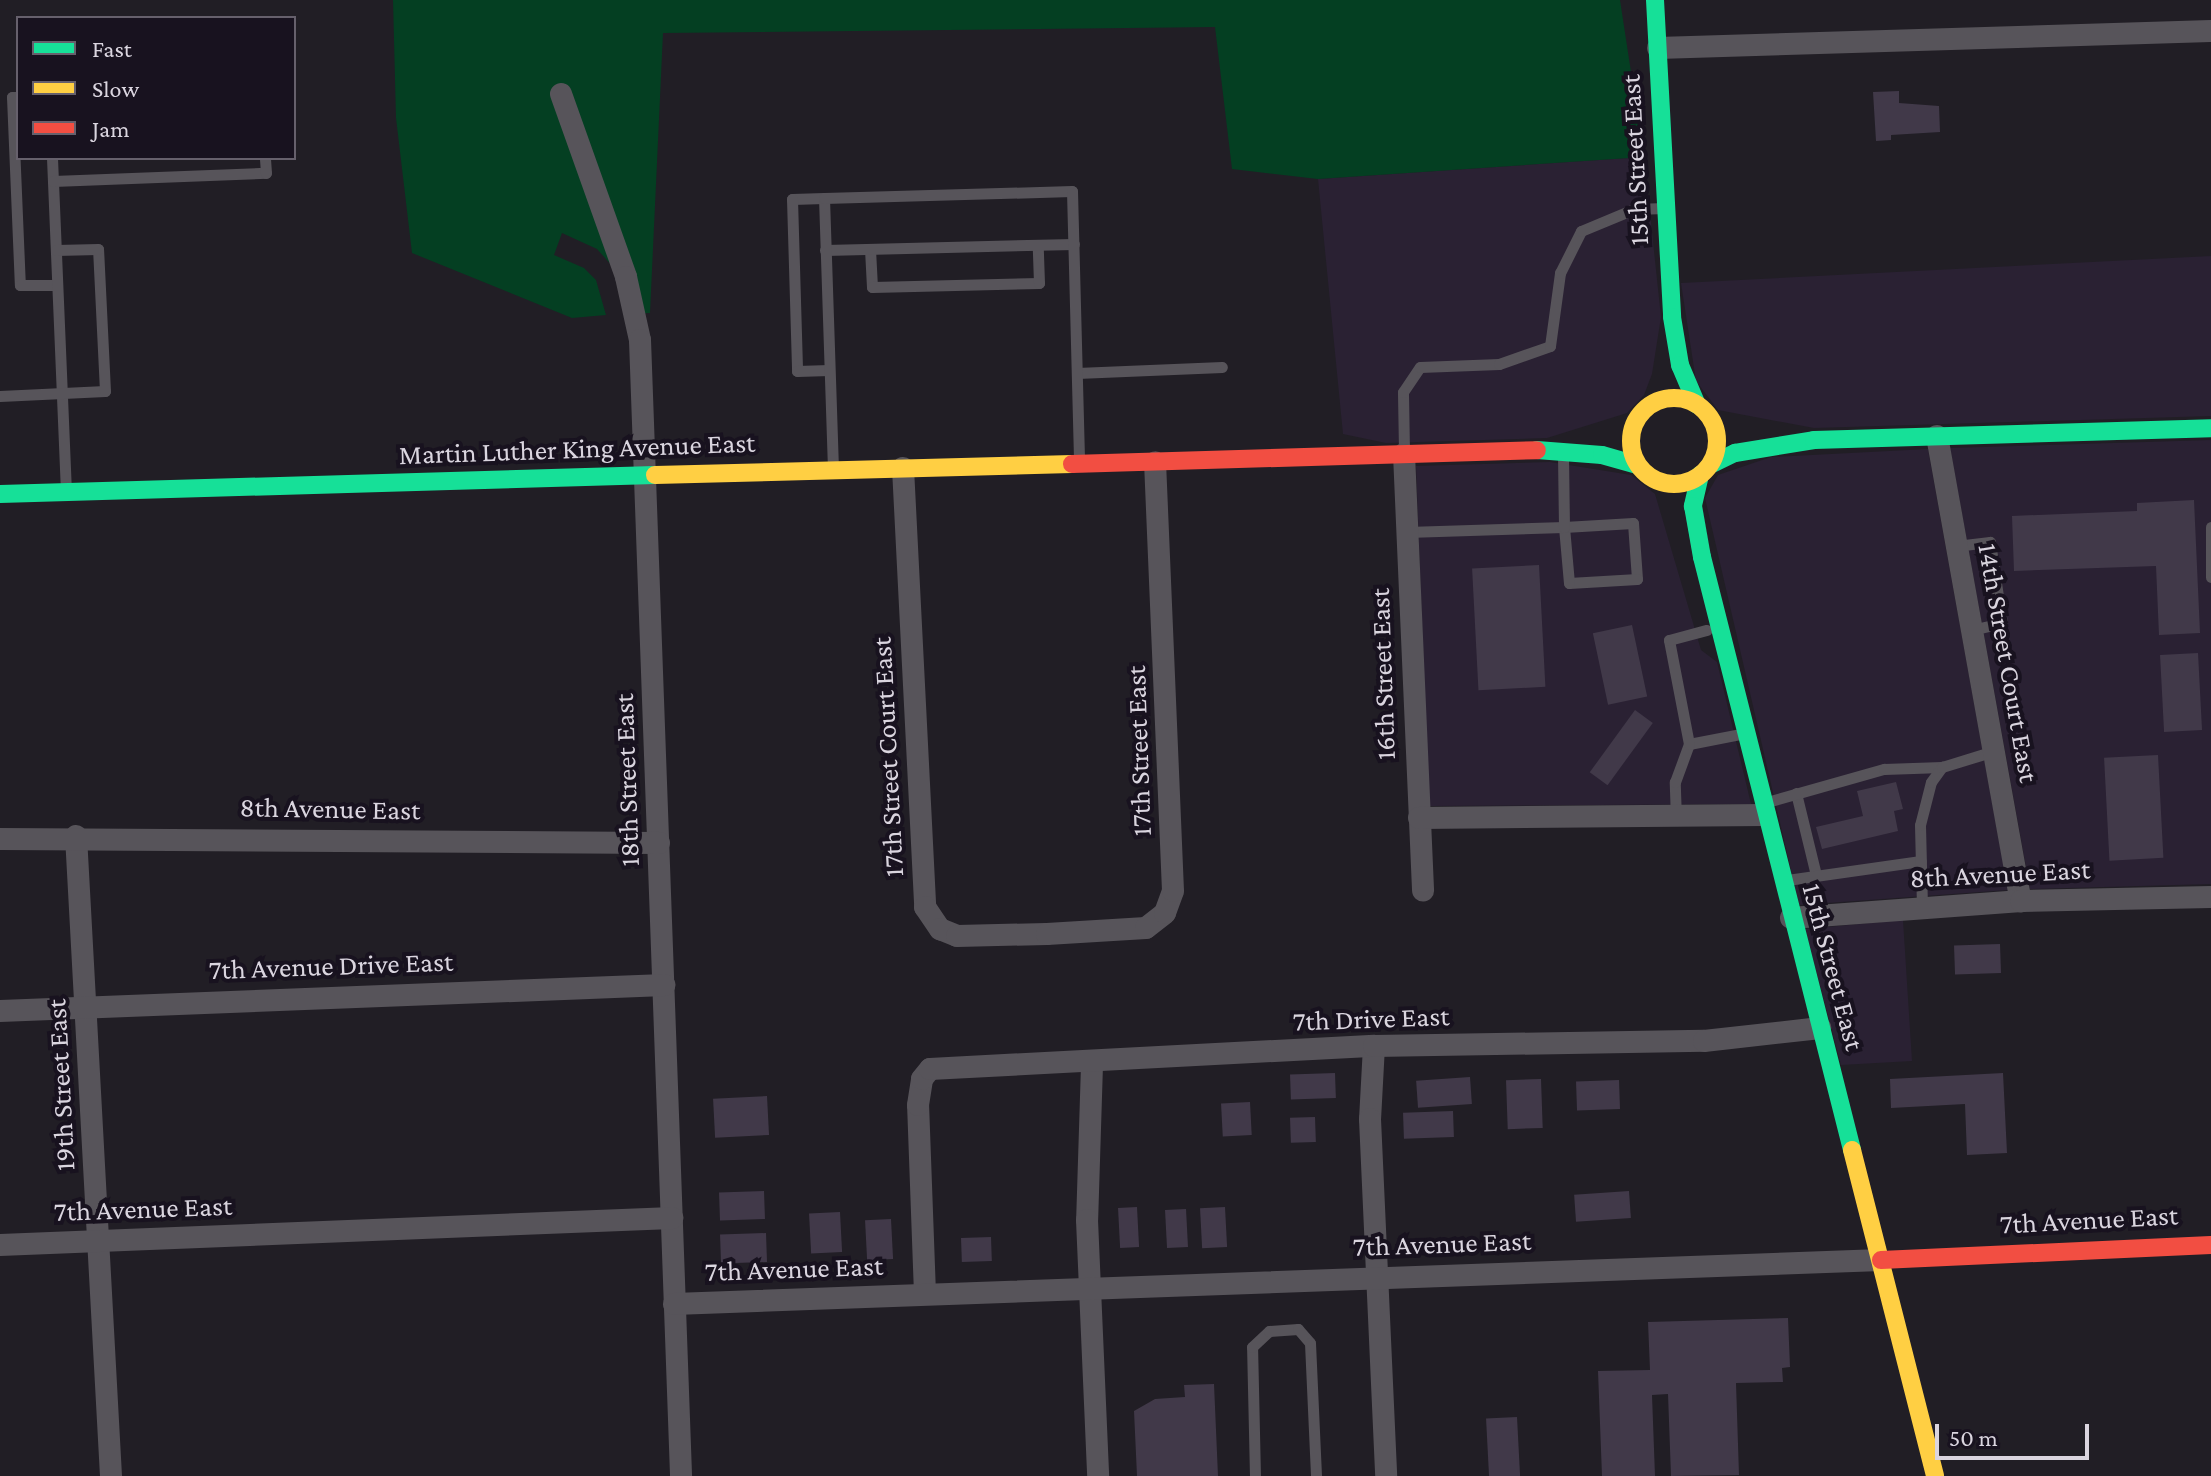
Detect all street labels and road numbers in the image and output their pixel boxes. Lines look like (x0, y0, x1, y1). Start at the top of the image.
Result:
street label: 15th Street East (1614, 74, 1656, 246)
street label: Martin Luther King Avenue East (398, 426, 756, 472)
street label: 14th Street Court East (1970, 541, 2046, 785)
street label: 16th Street East (1363, 587, 1403, 761)
street label: 17th Street Court East (865, 636, 911, 878)
street label: 17th Street East (1119, 665, 1159, 837)
street label: 18th Street East (607, 693, 647, 867)
street label: 8th Avenue East (239, 791, 421, 827)
street label: 8th Avenue East (1909, 852, 2091, 896)
street label: 15th Street East (1795, 880, 1871, 1054)
street label: 7th Avenue Drive East (208, 945, 454, 987)
street label: 19th Street East (40, 998, 82, 1172)
street label: 7th Drive East (1292, 999, 1450, 1039)
street label: 7th Avenue East (53, 1189, 233, 1229)
street label: 7th Avenue East (1999, 1199, 2179, 1241)
street label: 7th Avenue East (1352, 1224, 1532, 1264)
street label: 7th Avenue East (704, 1249, 884, 1289)

